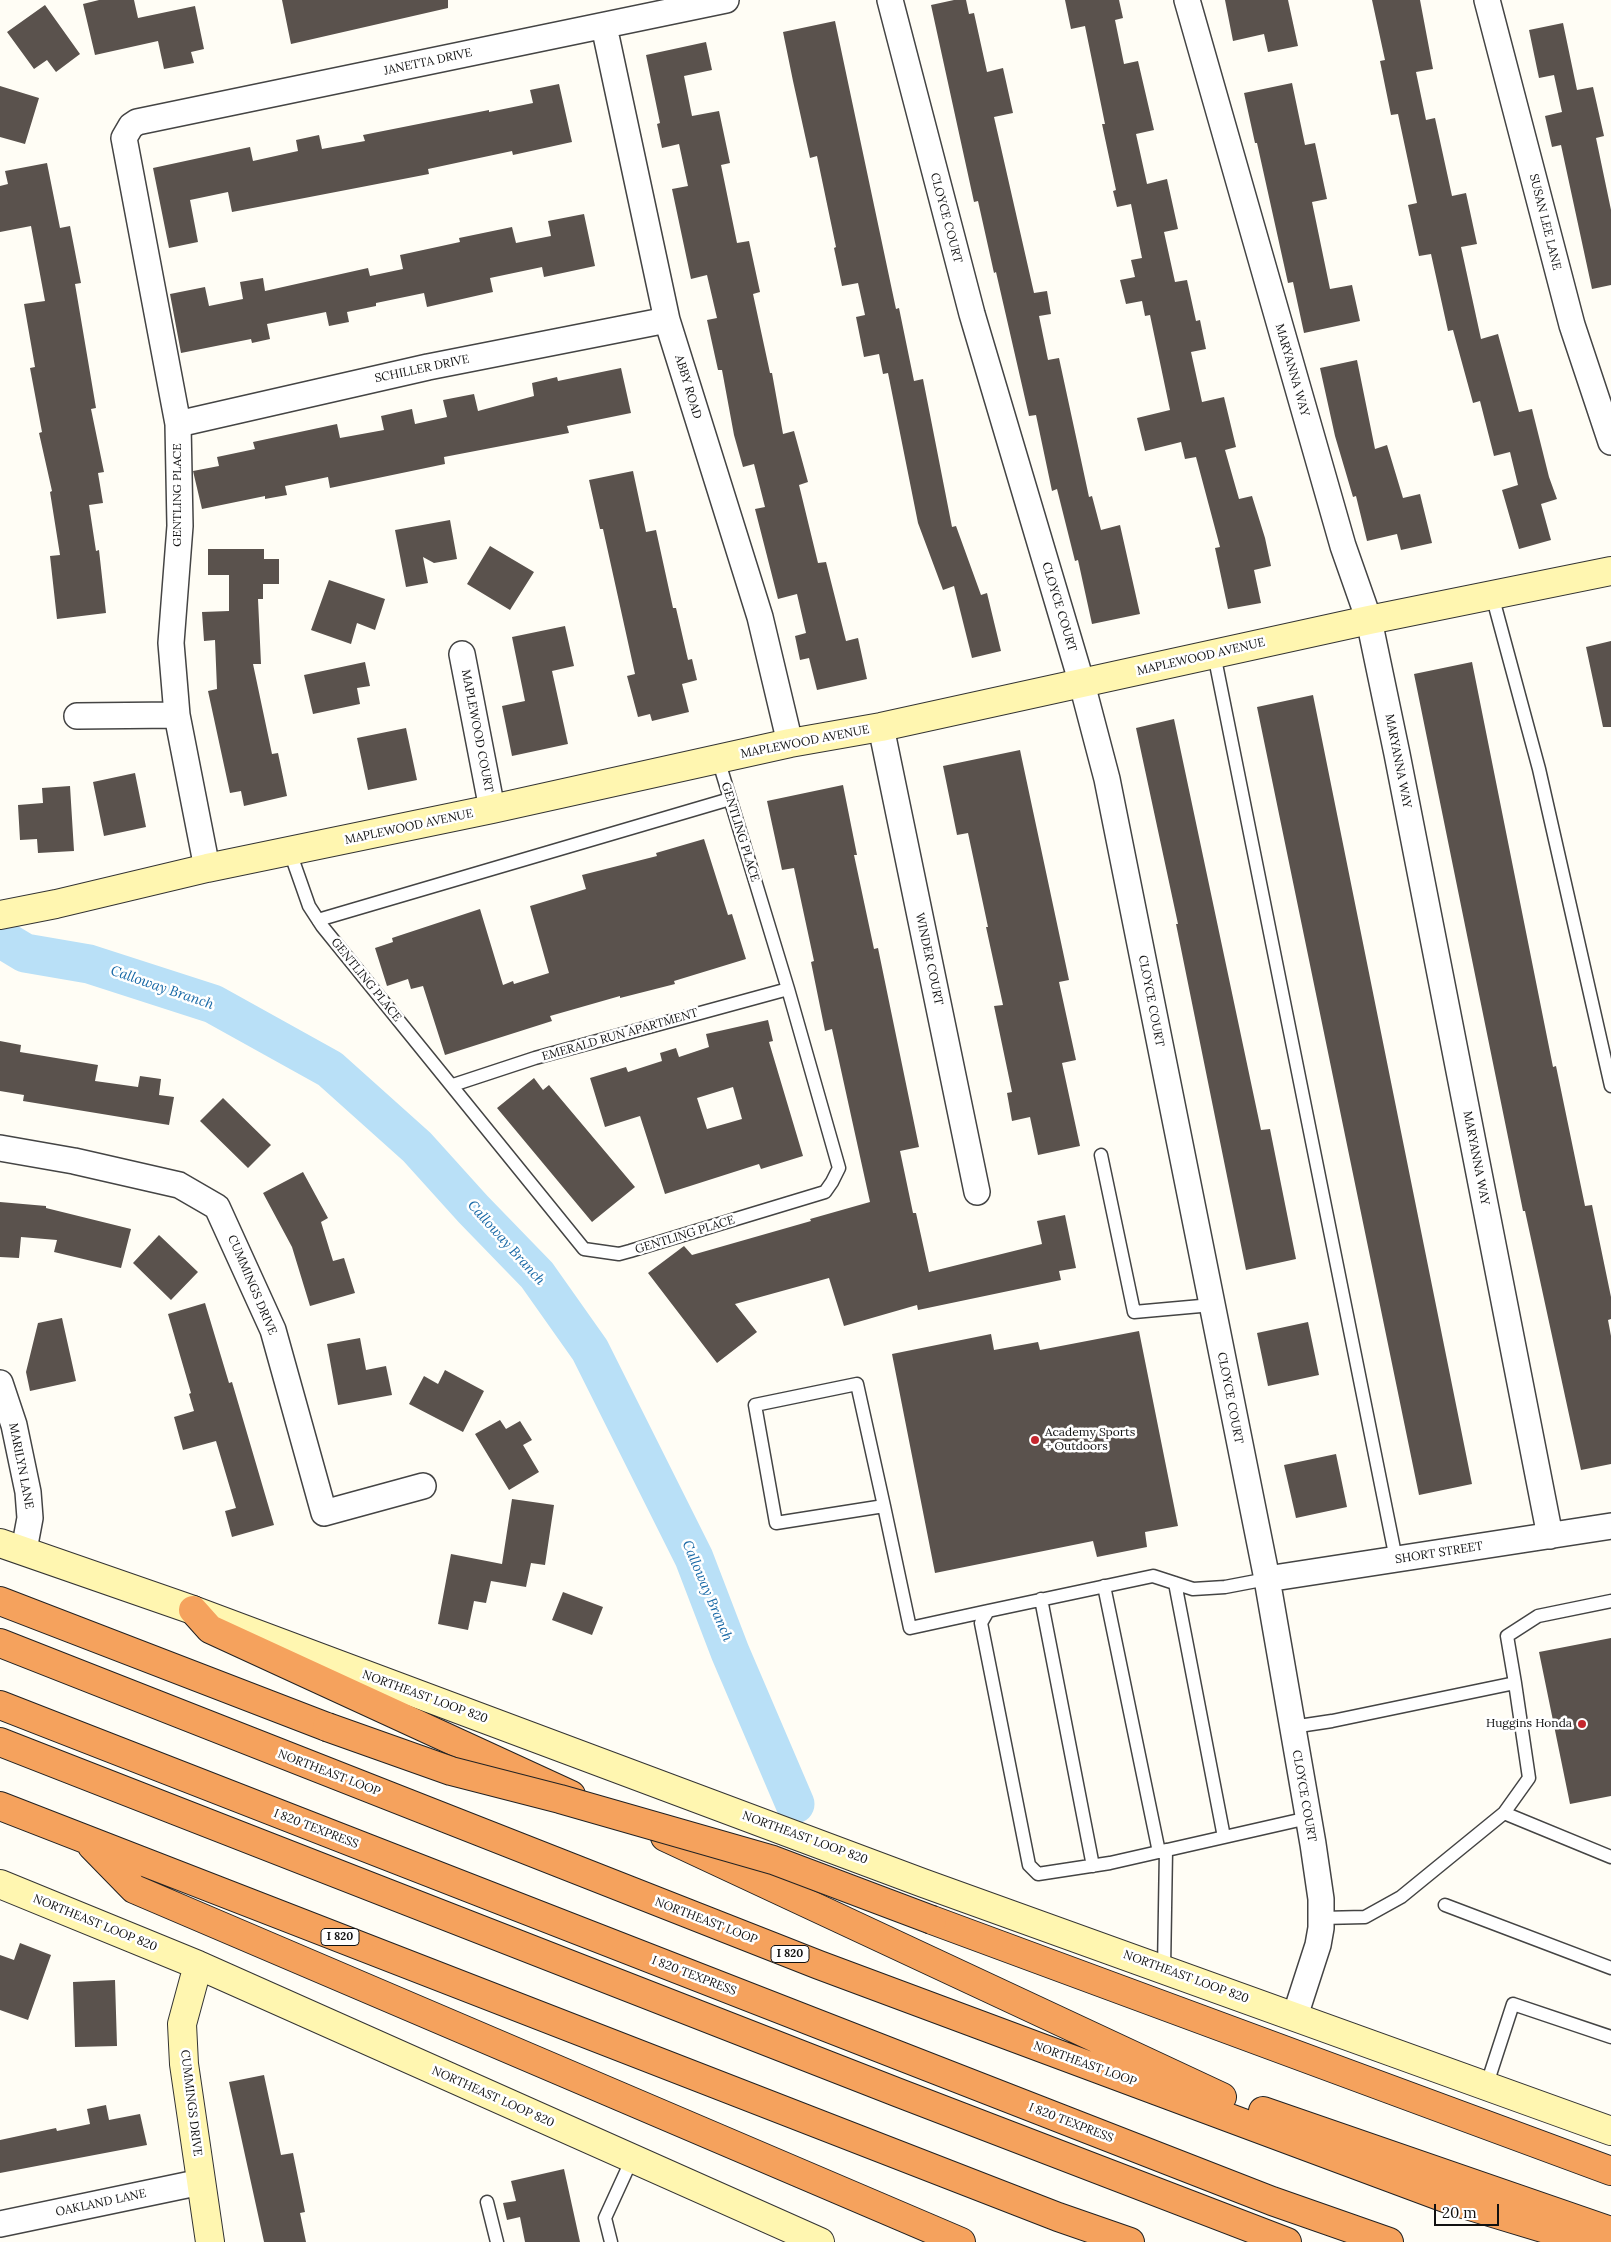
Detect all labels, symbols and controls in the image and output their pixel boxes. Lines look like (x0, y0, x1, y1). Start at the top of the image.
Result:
street label: JANETTA DRIVE (383, 46, 473, 78)
street label: CLOYCE COURT (927, 171, 965, 265)
street label: SUSAN LEE LANE (1526, 172, 1564, 272)
street label: MARYANNA WAY (1272, 322, 1312, 418)
street label: SCHILLER DRIVE (373, 352, 471, 386)
street label: ABBY ROAD (671, 353, 705, 421)
street label: GENTLING PLACE (171, 443, 185, 547)
street label: CLOYCE COURT (1039, 560, 1079, 654)
street label: MAPLEWOOD AVENUE (1136, 635, 1266, 679)
street label: MAPLEWOOD COURT (458, 668, 496, 794)
street label: MARYANNA WAY (1382, 713, 1414, 809)
street label: MAPLEWOOD AVENUE (739, 722, 871, 762)
street label: GENTLING PLACE (718, 780, 762, 884)
street label: MAPLEWOOD AVENUE (343, 806, 475, 848)
street label: WINDER COURT (912, 911, 946, 1007)
street label: GENTLING PLACE (328, 935, 404, 1025)
street label: CLOYCE COURT (1135, 954, 1167, 1048)
water label: Calloway Branch (108, 962, 216, 1014)
street label: EMERALD RUN APARTMENT (540, 1006, 700, 1064)
street label: MARYANNA WAY (1460, 1110, 1492, 1206)
water label: Calloway Branch (464, 1197, 548, 1289)
street label: GENTLING PLACE (633, 1213, 737, 1257)
street label: CUMMINGS DRIVE (224, 1233, 280, 1337)
street label: CLOYCE COURT (1214, 1351, 1246, 1445)
street label: MARILYN LANE (6, 1422, 36, 1510)
place label: Academy Sports + Outdoors (1045, 1426, 1135, 1454)
marker: Academy Sports + Outdoors (1029, 1434, 1041, 1446)
water label: Calloway Branch (678, 1538, 736, 1644)
street label: SHORT STREET (1394, 1539, 1484, 1567)
street label: NORTHEAST LOOP 820 (360, 1668, 490, 1726)
place label: Huggins Honda (1486, 1717, 1572, 1731)
marker: Huggins Honda (1576, 1718, 1588, 1730)
street label: NORTHEAST LOOP (276, 1747, 382, 1799)
street label: CLOYCE COURT (1289, 1749, 1319, 1843)
street label: I 820 TEXPRESS (272, 1806, 360, 1852)
street label: NORTHEAST LOOP 820 (740, 1809, 870, 1867)
street label: NORTHEAST LOOP 820 (31, 1892, 159, 1954)
street label: NORTHEAST LOOP (653, 1895, 759, 1947)
road number: I 820 (321, 1928, 359, 1945)
road number: I 820 (771, 1946, 809, 1962)
street label: NORTHEAST LOOP 820 (1121, 1948, 1251, 2006)
street label: I 820 TEXPRESS (650, 1953, 738, 1999)
street label: NORTHEAST LOOP (1032, 2039, 1138, 2089)
street label: CUMMINGS DRIVE (177, 2049, 205, 2157)
street label: NORTHEAST LOOP 820 (430, 2063, 556, 2131)
street label: I 820 TEXPRESS (1027, 2100, 1115, 2146)
street label: OAKLAND LANE (54, 2186, 148, 2220)
scale bar (1436, 2194, 1501, 2226)
text: 20 m (1442, 2203, 1477, 2222)

